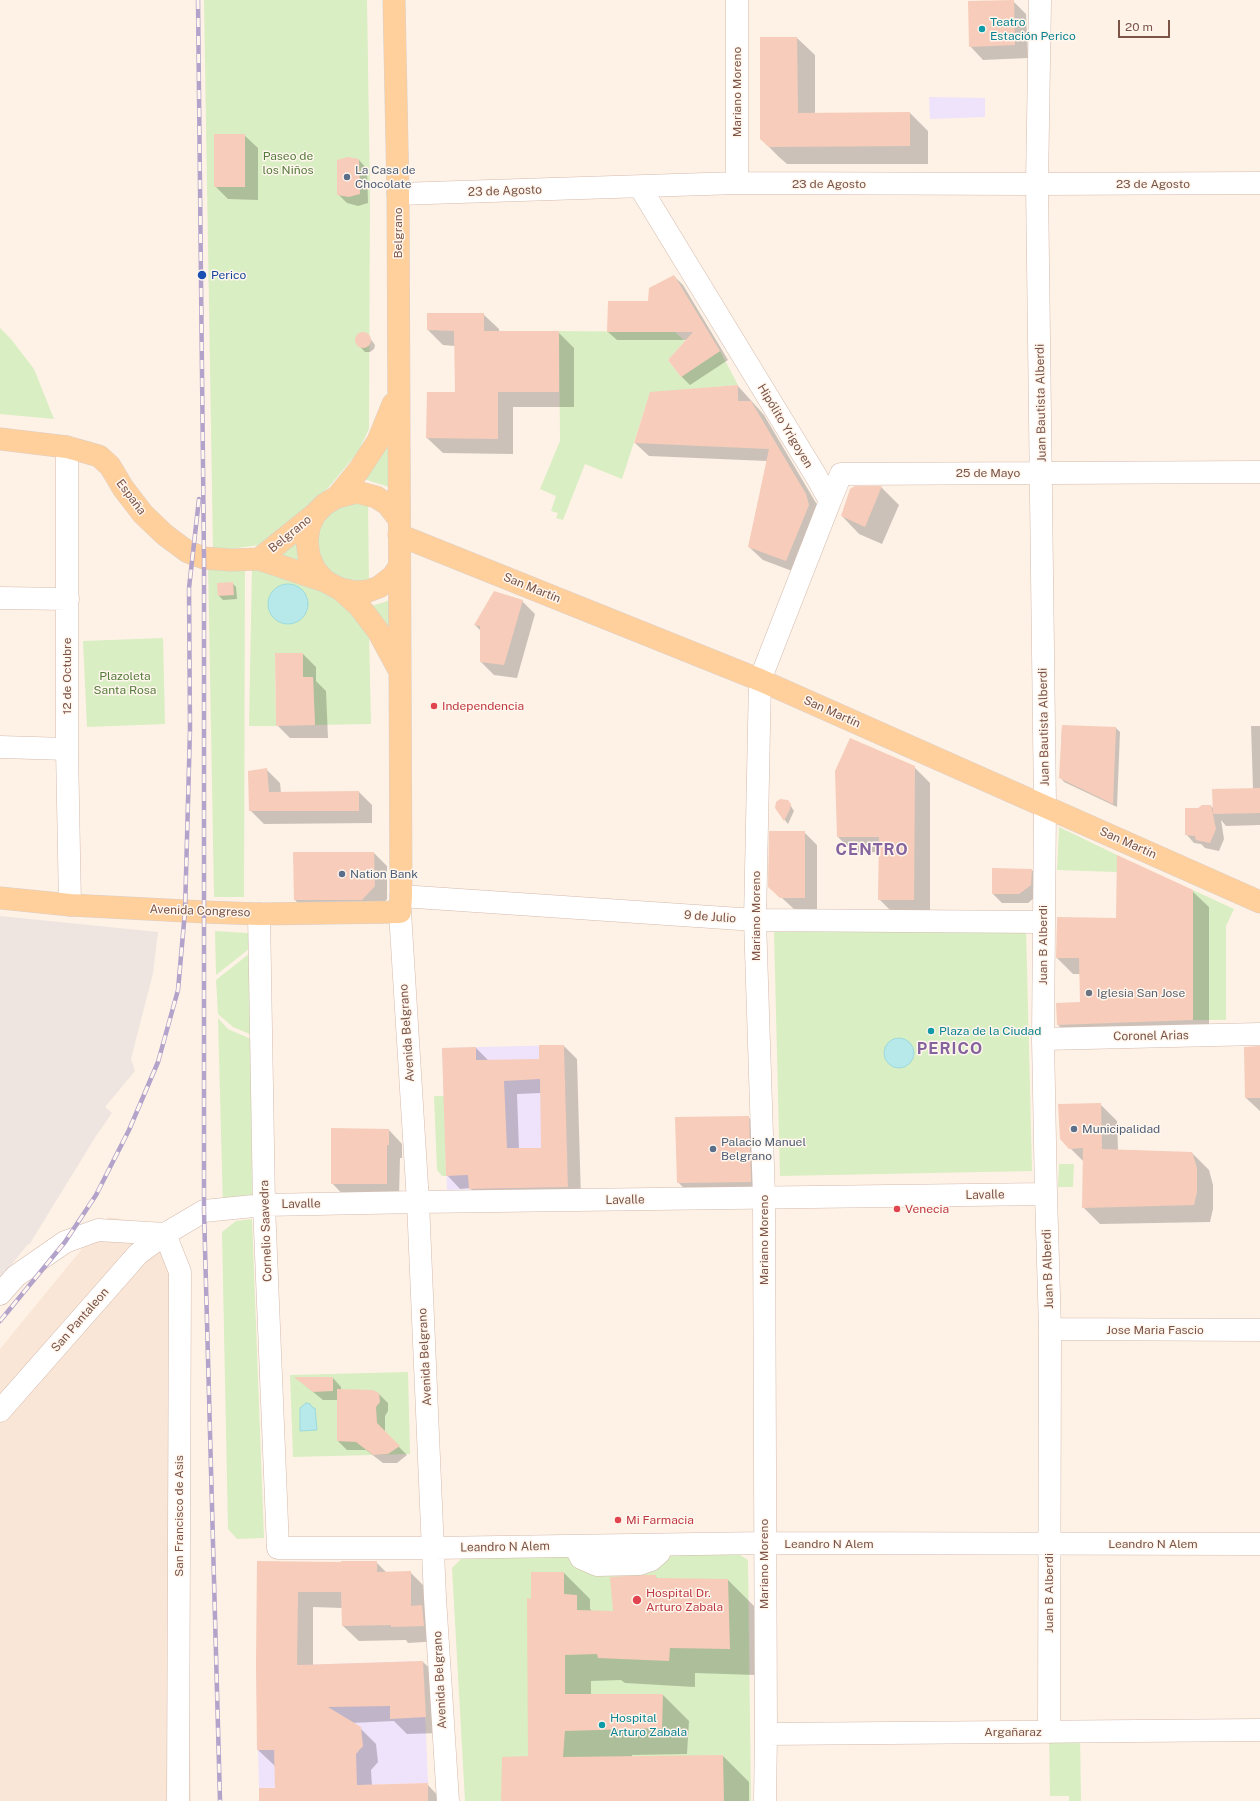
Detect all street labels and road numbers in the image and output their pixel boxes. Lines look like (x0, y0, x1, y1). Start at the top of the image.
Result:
street label: Mariano Moreno (730, 47, 744, 137)
street label: 23 de Agosto (792, 177, 866, 191)
street label: 23 de Agosto (1116, 177, 1190, 191)
street label: 23 de Agosto (468, 183, 542, 199)
street label: Belgrano (391, 208, 405, 258)
street label: Juan Bautista Alberdi (1033, 344, 1049, 462)
street label: Hipólito Yrigoyen (754, 381, 816, 471)
street label: 25 de Mayo (956, 466, 1020, 480)
street label: España (113, 476, 149, 518)
street label: Belgrano (266, 512, 314, 556)
street label: San Martín (501, 570, 563, 606)
street label: 12 de Octubre (60, 638, 74, 714)
street label: Juan Bautista Alberdi (1036, 668, 1052, 786)
street label: San Martín (801, 693, 863, 731)
street label: San Martín (1097, 824, 1159, 862)
street label: Mariano Moreno (749, 871, 763, 961)
street label: Avenida Congreso (149, 902, 251, 920)
street label: Juan B Alberdi (1036, 905, 1050, 985)
street label: 9 de Julio (683, 908, 737, 926)
street label: Avenida Belgrano (396, 984, 418, 1082)
street label: Coronel Arias (1113, 1028, 1189, 1044)
street label: Cornelio Saavedra (257, 1180, 275, 1282)
street label: Lavalle (965, 1187, 1005, 1203)
street label: Lavalle (605, 1192, 645, 1208)
street label: Mariano Moreno (757, 1195, 771, 1285)
street label: Lavalle (281, 1196, 321, 1212)
street label: Juan B Alberdi (1039, 1229, 1057, 1309)
street label: San Pantaleon (48, 1285, 112, 1355)
street label: Avenida Belgrano (415, 1308, 435, 1406)
street label: Jose Maria Fascio (1106, 1323, 1204, 1337)
street label: San Francisco de Asis (172, 1455, 186, 1577)
street label: Mariano Moreno (757, 1519, 771, 1609)
street label: Leandro N Alem (784, 1537, 874, 1551)
street label: Leandro N Alem (1108, 1537, 1198, 1551)
street label: Leandro N Alem (460, 1539, 550, 1555)
street label: Juan B Alberdi (1042, 1553, 1056, 1633)
street label: Avenida Belgrano (430, 1631, 450, 1729)
street label: Argañaraz (984, 1725, 1042, 1739)

